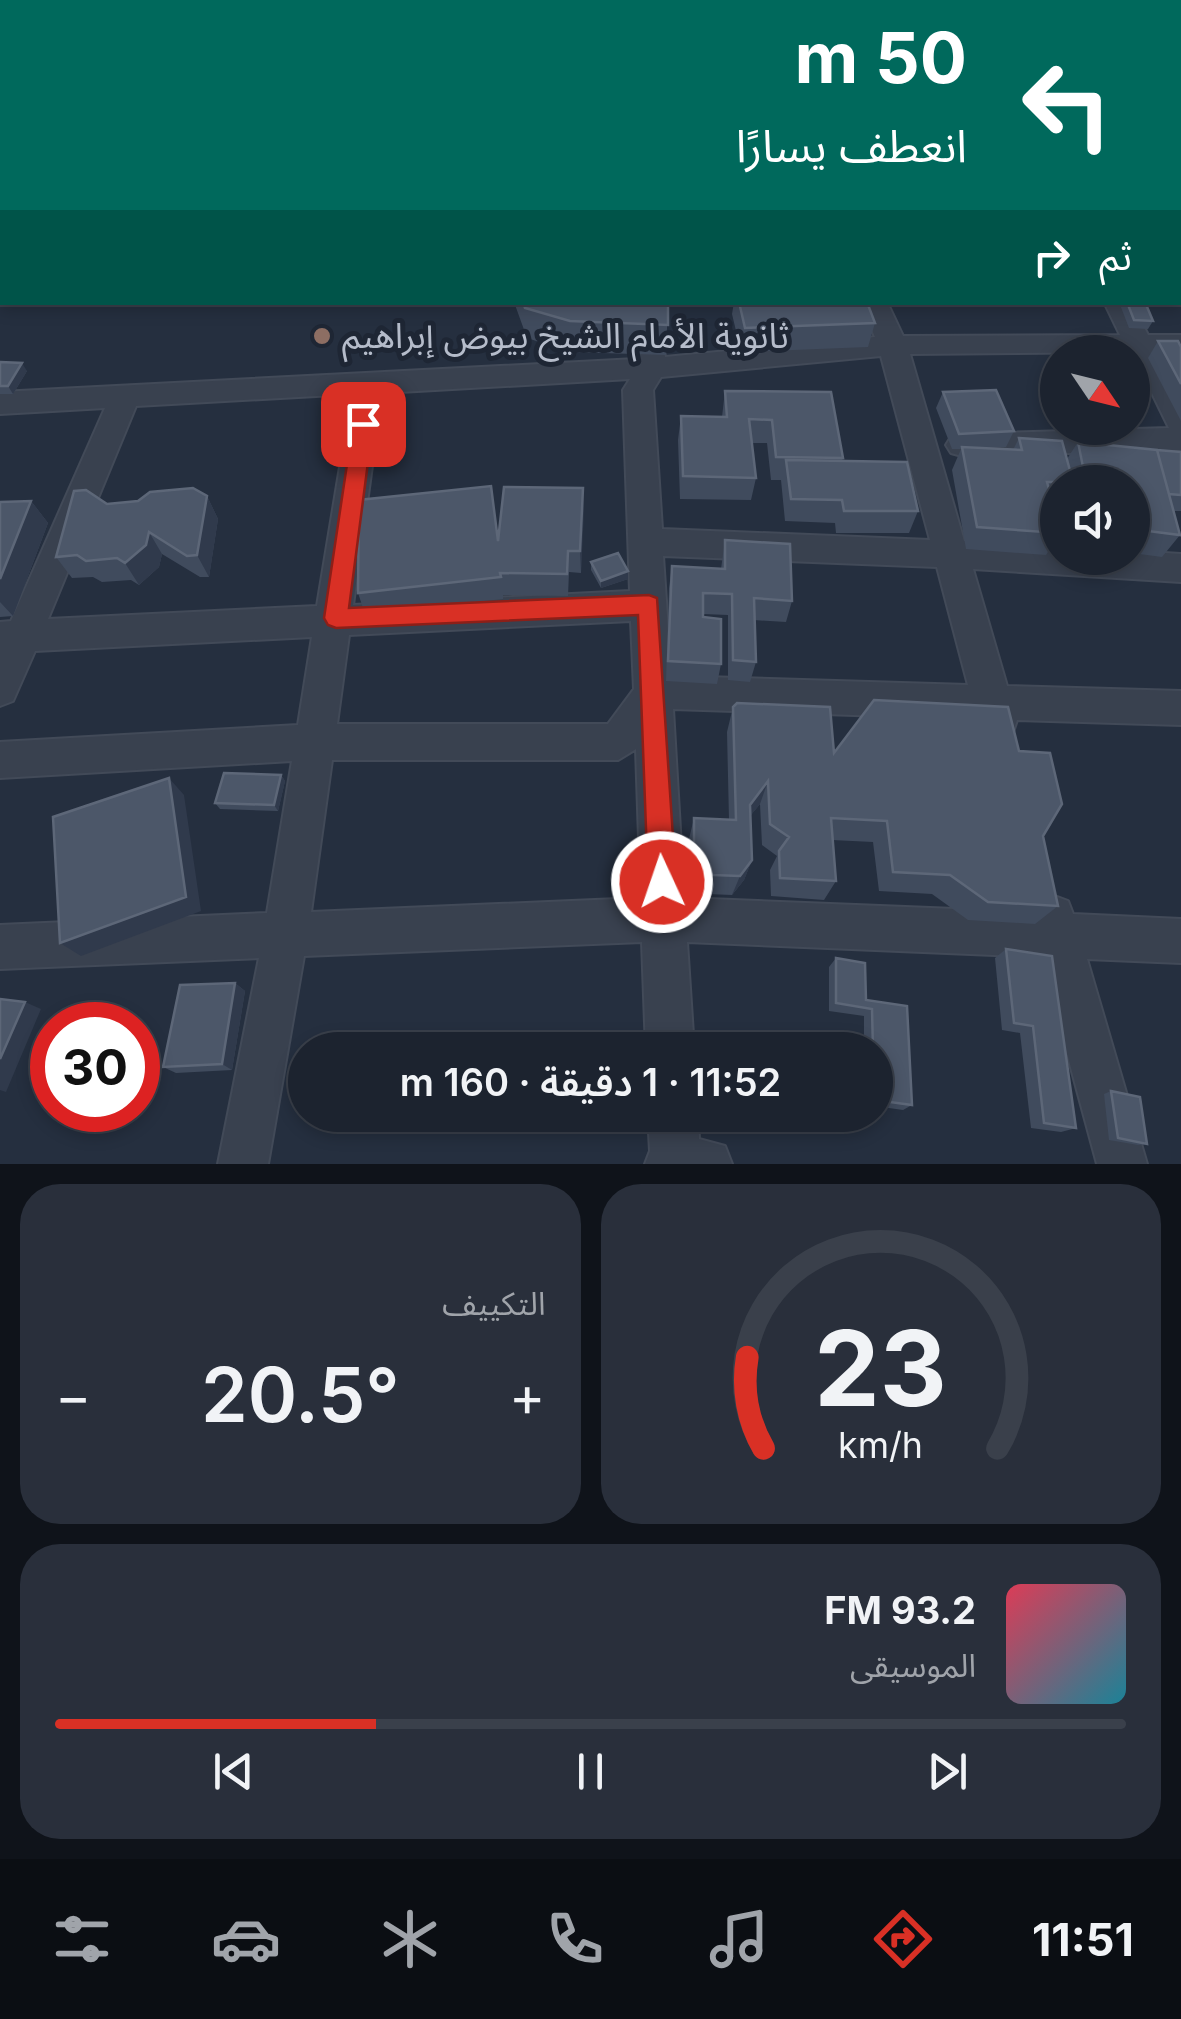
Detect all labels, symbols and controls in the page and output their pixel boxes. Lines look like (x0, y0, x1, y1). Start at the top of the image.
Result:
text: 50 m (795, 15, 967, 100)
icon: left (1002, 40, 1132, 170)
text: انعطف يسارًا (736, 118, 967, 173)
icon: right (1024, 230, 1079, 285)
text: ثم (1099, 233, 1132, 279)
place label: ثانوية الأمام الشيخ بيوض إبراهيم (342, 314, 789, 363)
marker: ثانوية الأمام الشيخ بيوض إبراهيم (311, 325, 333, 347)
north arrow (1040, 335, 1150, 445)
map controls (1040, 335, 1150, 575)
pin (321, 382, 406, 467)
icon: arrive (336, 397, 391, 452)
button: sound (1040, 465, 1150, 575)
position arrow (610, 830, 714, 934)
speed limit sign: 30 (30, 1002, 160, 1132)
text: 11:52 · 1 دقيقة · 160 m (400, 1059, 781, 1105)
text: التكييف (442, 1284, 546, 1323)
text: 23 (814, 1305, 947, 1431)
text: 20.5° (201, 1349, 400, 1440)
text: − (55, 1363, 91, 1429)
text: + (509, 1363, 545, 1429)
text: km/h (838, 1423, 923, 1467)
text: 93.2 FM (824, 1587, 976, 1633)
text: الموسيقى (850, 1646, 976, 1685)
icon: previous (206, 1744, 261, 1799)
icon: pause (563, 1744, 618, 1799)
icon: next (920, 1744, 975, 1799)
icon: filters (47, 1904, 117, 1974)
icon: car (211, 1904, 281, 1974)
icon: climate (375, 1904, 445, 1974)
icon: phone (540, 1904, 610, 1974)
icon: music (704, 1904, 774, 1974)
icon: directions (868, 1904, 938, 1974)
text: 11:51 (1032, 1912, 1134, 1967)

